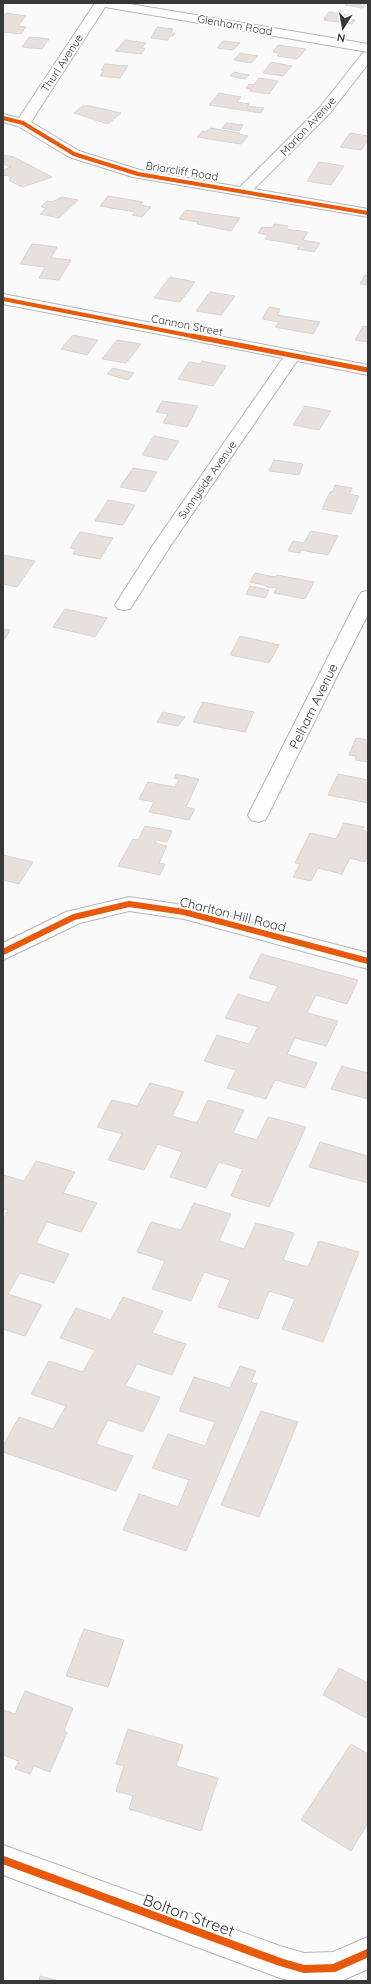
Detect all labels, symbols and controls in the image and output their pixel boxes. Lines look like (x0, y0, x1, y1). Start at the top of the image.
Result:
north arrow (323, 8, 363, 48)
street label: Glenham Road (196, 12, 274, 38)
text: N (336, 30, 346, 45)
street label: Thurl Avenue (38, 31, 86, 95)
street label: Marion Avenue (277, 93, 339, 159)
street label: Briarcliff Road (145, 158, 219, 184)
street label: Cannon Street (150, 311, 224, 339)
street label: Sunnyside Avenue (175, 438, 239, 522)
street label: Pelham Avenue (285, 661, 341, 751)
street label: Charlton Hill Road (178, 893, 288, 935)
street label: Bolton Street (140, 1889, 238, 1941)

